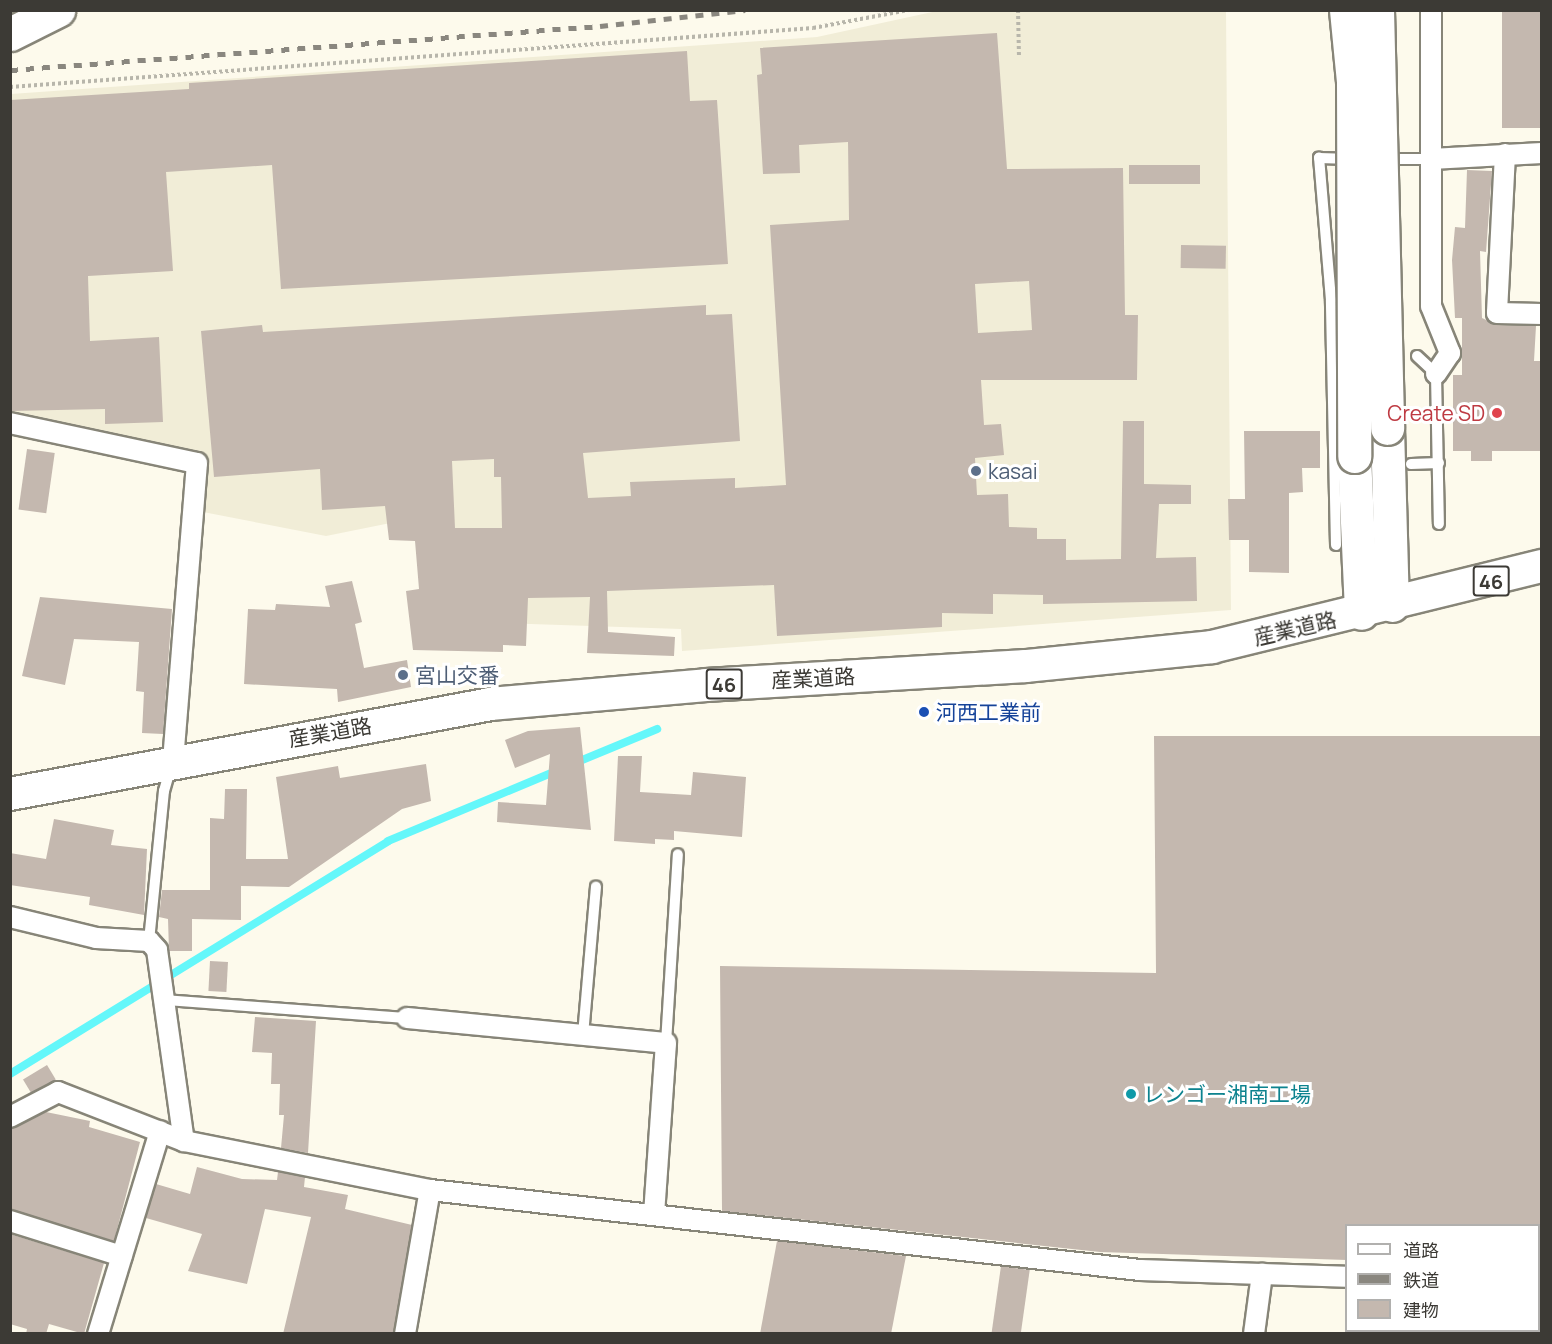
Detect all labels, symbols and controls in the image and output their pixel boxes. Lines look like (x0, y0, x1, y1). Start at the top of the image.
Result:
place label: Create SD (1387, 400, 1485, 426)
marker: Create SD (1490, 406, 1504, 420)
place label: kasai (988, 458, 1038, 484)
marker: kasai (969, 464, 983, 478)
road number: 46 (1472, 564, 1510, 598)
street label: 産業道路 (1251, 606, 1339, 650)
place label: 宮山交番 (415, 662, 499, 688)
street label: 産業道路 (770, 663, 856, 693)
road number: 46 (704, 667, 744, 701)
marker: 宮山交番 (396, 668, 410, 682)
place label: 河西工業前 (936, 699, 1041, 725)
marker: 河西工業前 (917, 705, 931, 719)
street label: 産業道路 (286, 712, 374, 752)
place label: レンゴー湘南工場 (1143, 1081, 1311, 1107)
marker: レンゴー湘南工場 (1124, 1087, 1138, 1101)
legend (1345, 1224, 1540, 1332)
text: 道路 (1403, 1238, 1439, 1262)
text: 鉄道 (1403, 1268, 1439, 1292)
text: 建物 (1403, 1298, 1439, 1322)

